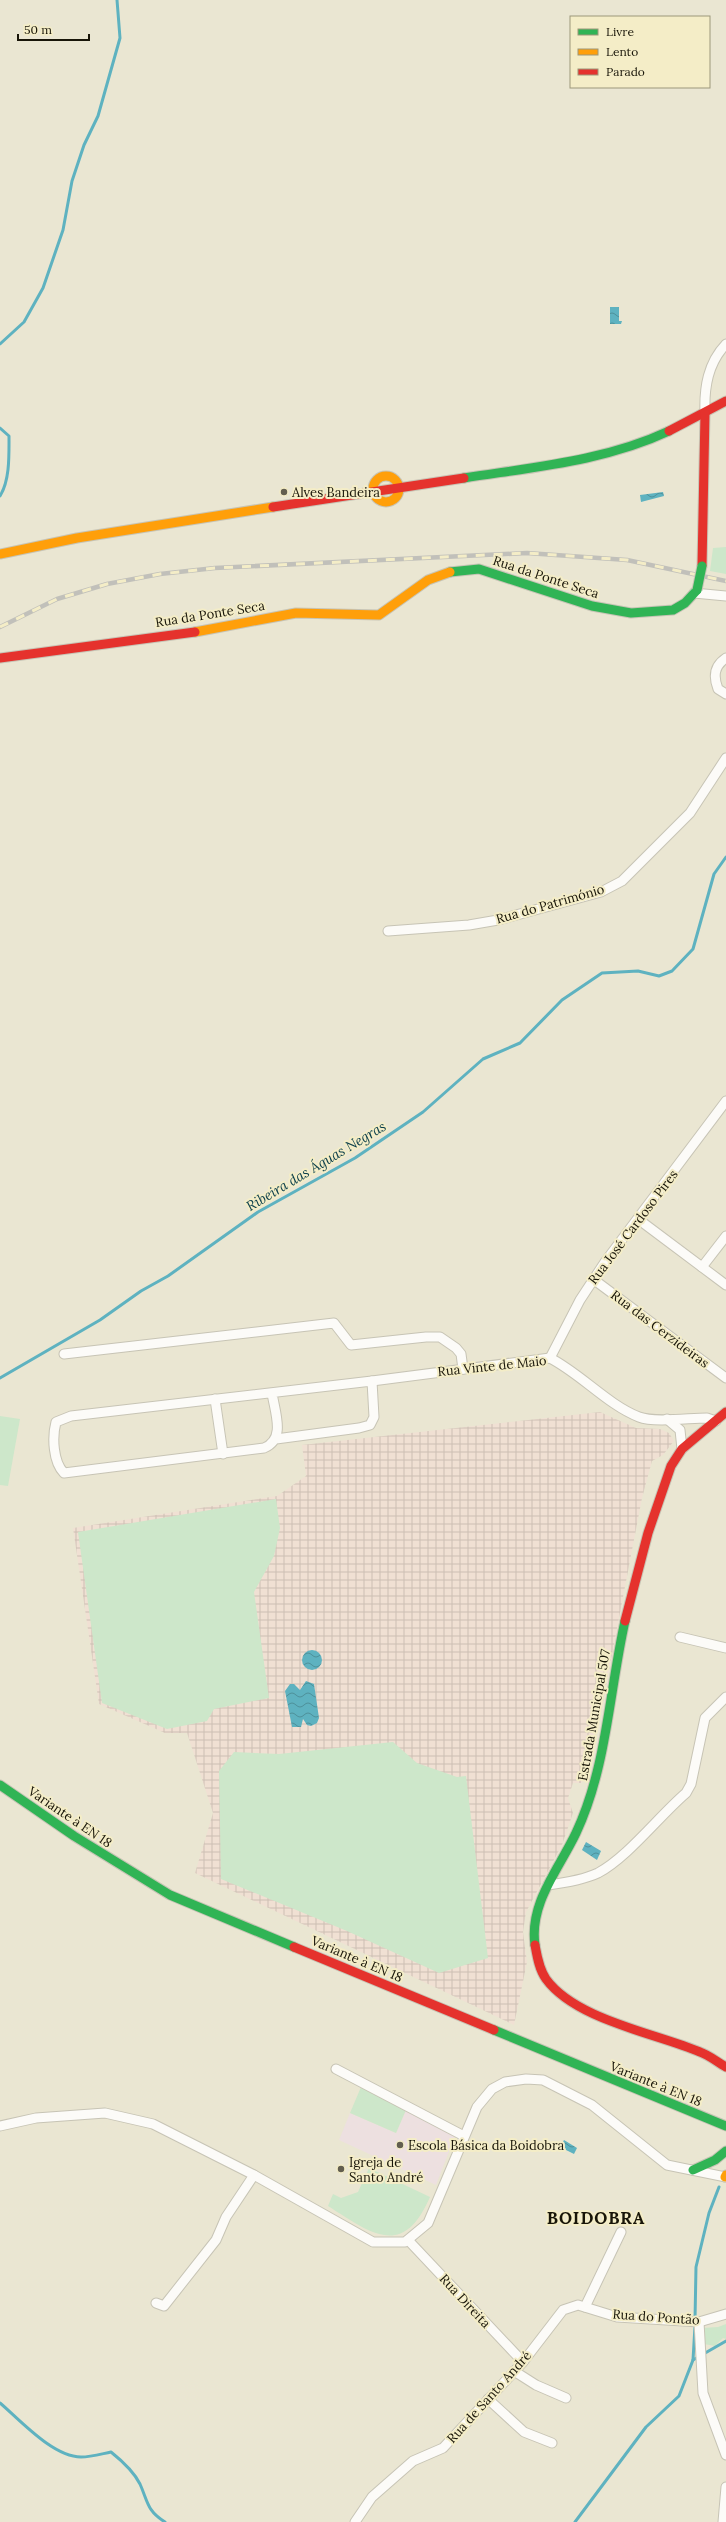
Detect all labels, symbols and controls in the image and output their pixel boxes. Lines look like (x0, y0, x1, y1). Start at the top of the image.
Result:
scale bar (18, 16, 89, 42)
legend (570, 16, 710, 88)
text: 50 m (24, 22, 52, 37)
text: Livre (606, 24, 634, 39)
text: Lento (606, 44, 638, 59)
text: Parado (606, 64, 645, 79)
place label: Alves Bandeira (291, 484, 380, 501)
marker: Alves Bandeira (279, 487, 289, 497)
street label: Rua da Ponte Seca (491, 552, 601, 602)
street label: Rua da Ponte Seca (154, 597, 266, 631)
street label: Rua do Património (494, 880, 607, 928)
water label: Ribeira das Águas Negras (243, 1117, 389, 1215)
street label: Rua José Cardoso Pires (584, 1166, 682, 1288)
street label: Rua das Cerzideiras (607, 1286, 713, 1372)
street label: Rua Vinte de Maio (437, 1352, 548, 1380)
street label: Estrada Municipal 507 (574, 1648, 614, 1782)
street label: Variante à EN 18 (24, 1782, 115, 1851)
street label: Variante à EN 18 (308, 1932, 405, 1986)
street label: Variante à EN 18 (607, 2057, 704, 2110)
place label: Escola Básica da Boidobra (408, 2137, 564, 2154)
marker: Escola Básica da Boidobra (395, 2140, 405, 2150)
place label: Igreja de Santo André (349, 2154, 423, 2186)
marker: Igreja de Santo André (336, 2164, 346, 2174)
district label: BOIDOBRA (547, 2207, 645, 2229)
street label: Rua Direita (436, 2270, 494, 2332)
street label: Rua do Pontão (612, 2305, 701, 2329)
street label: Rua de Santo André (443, 2347, 535, 2447)

